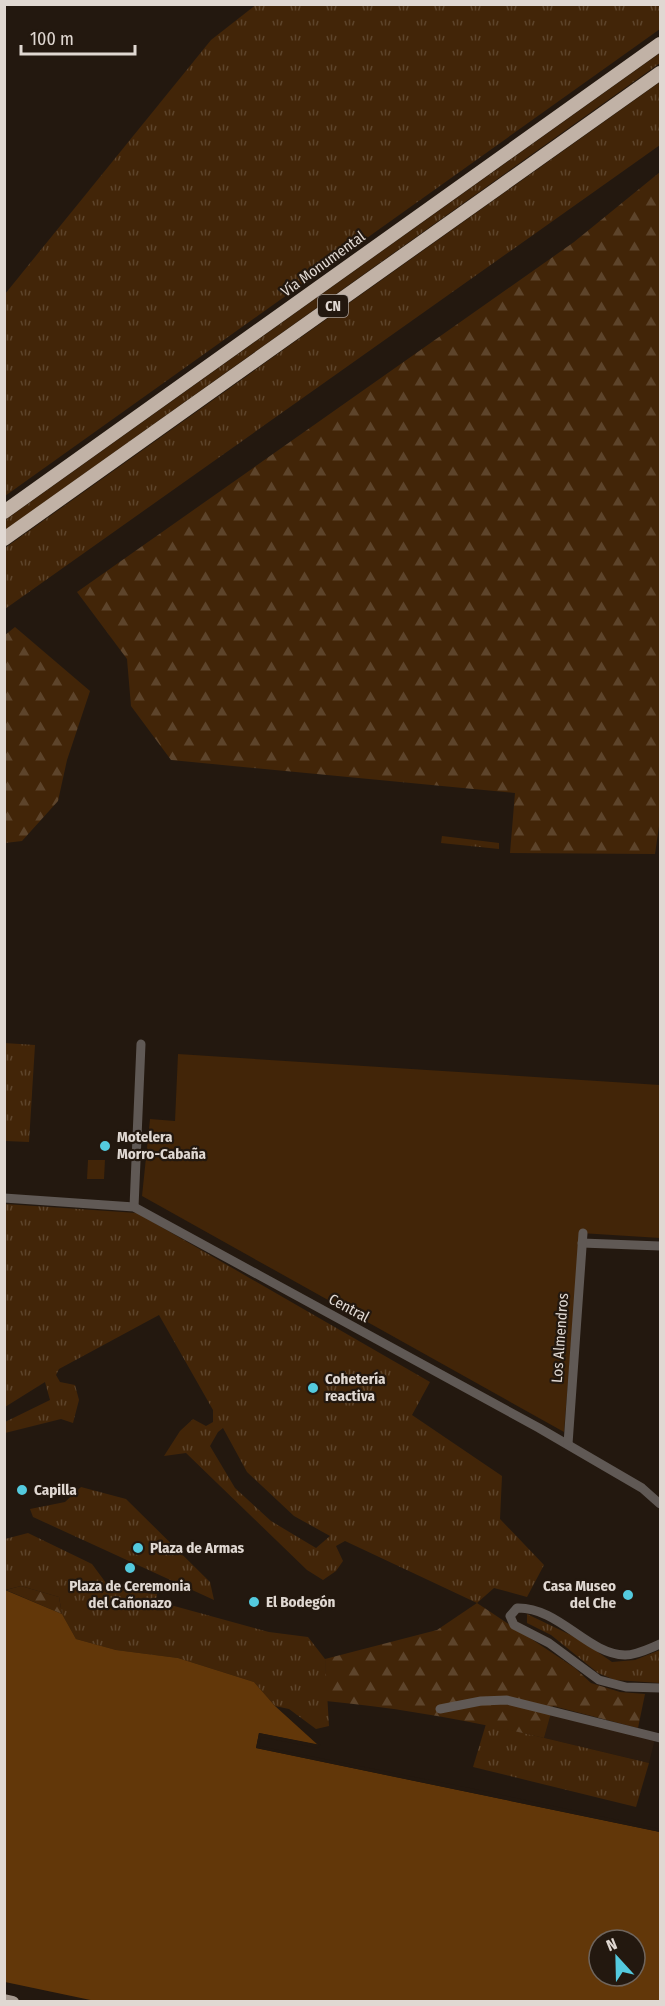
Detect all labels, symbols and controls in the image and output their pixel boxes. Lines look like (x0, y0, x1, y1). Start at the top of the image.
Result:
scale bar (21, 18, 135, 56)
text: 100 m (30, 28, 74, 50)
street label: Vía Monumental (277, 227, 369, 301)
road number: CN (318, 295, 348, 317)
place label: Motelera Morro-Cabaña (117, 1128, 207, 1163)
marker: Motelera Morro-Cabaña (98, 1139, 112, 1153)
street label: Central (326, 1290, 372, 1326)
street label: Los Almendros (548, 1292, 572, 1384)
place label: Cohetería reactiva (325, 1370, 386, 1405)
marker: Cohetería reactiva (306, 1381, 320, 1395)
place label: Capilla (34, 1481, 77, 1499)
marker: Capilla (15, 1483, 29, 1497)
place label: Plaza de Armas (150, 1539, 245, 1557)
marker: Plaza de Armas (131, 1541, 145, 1555)
marker: Plaza de Ceremonia del Cañonazo (123, 1561, 137, 1575)
place label: Plaza de Ceremonia del Cañonazo (69, 1577, 191, 1612)
place label: Casa Museo del Che (543, 1577, 616, 1612)
marker: Casa Museo del Che (621, 1588, 635, 1602)
place label: El Bodegón (266, 1593, 336, 1611)
marker: El Bodegón (247, 1595, 261, 1609)
north arrow (587, 1928, 647, 1988)
text: N (604, 1934, 620, 1955)

